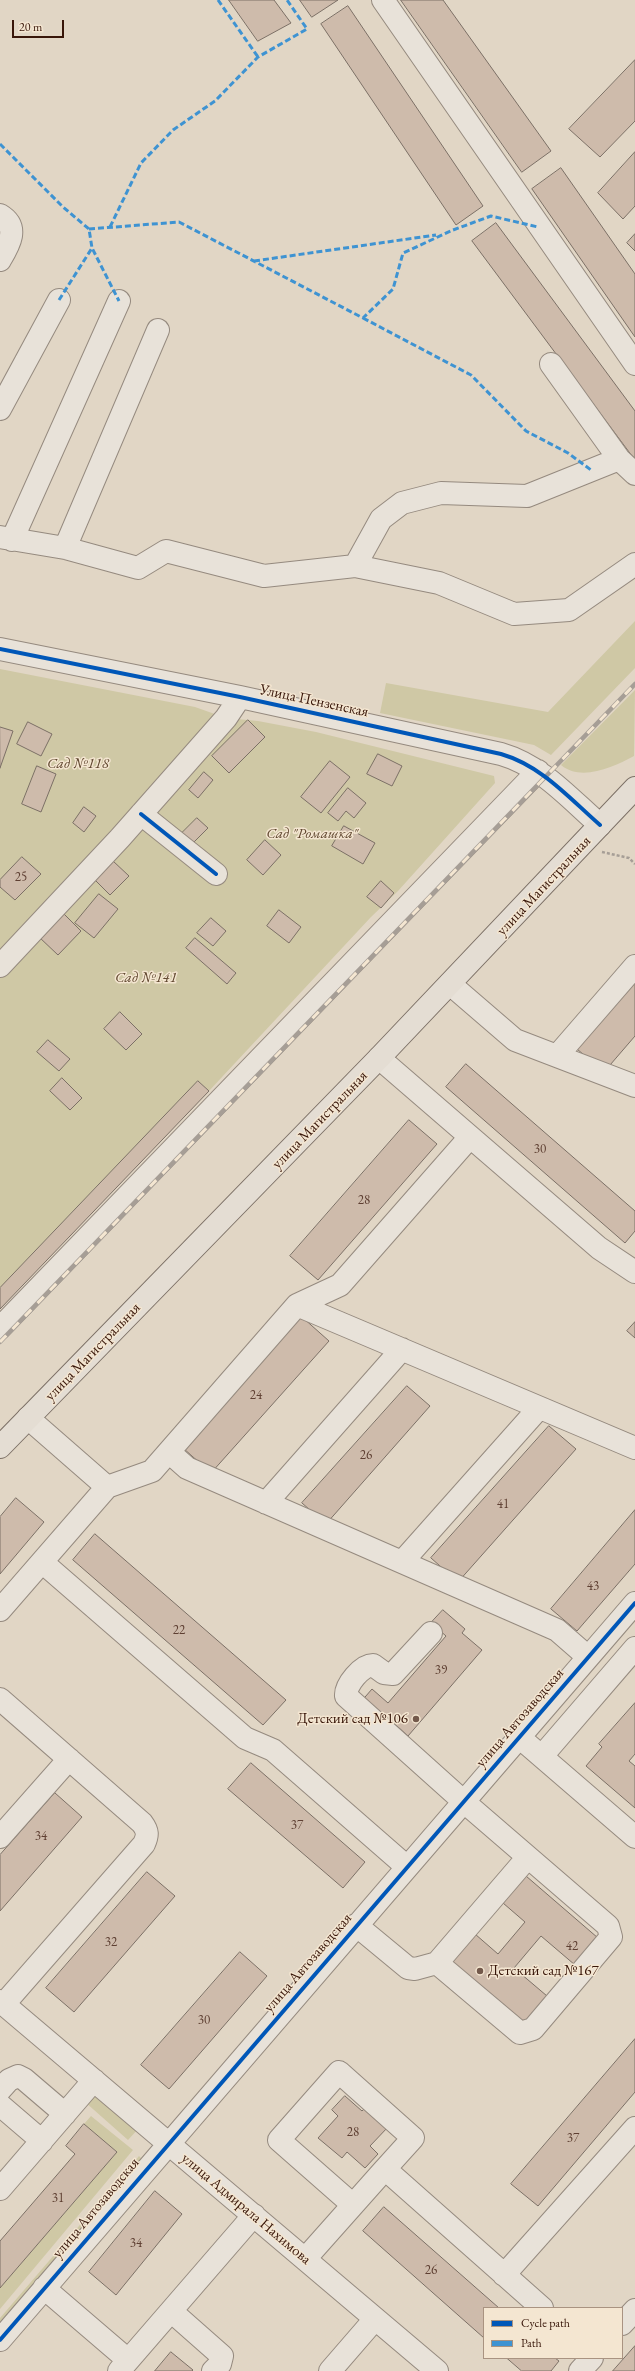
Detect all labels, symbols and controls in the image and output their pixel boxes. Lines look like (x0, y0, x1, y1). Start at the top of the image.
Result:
scale bar (14, 12, 66, 38)
text: 20 m (19, 19, 42, 35)
street label: Улица Пензенская (258, 681, 370, 721)
park label: Сад №118 (47, 755, 109, 773)
park label: Сад "Ромашка" (266, 825, 358, 843)
street label: улица Магистральная (493, 832, 595, 940)
house number: 25 (15, 869, 27, 885)
park label: Сад №141 (115, 969, 177, 987)
street label: улица Магистральная (268, 1067, 372, 1173)
house number: 30 (534, 1141, 546, 1157)
house number: 28 (358, 1192, 370, 1208)
street label: улица Магистральная (41, 1299, 145, 1405)
house number: 24 (250, 1387, 262, 1403)
house number: 26 (360, 1447, 372, 1463)
house number: 41 (497, 1496, 509, 1512)
house number: 43 (587, 1578, 599, 1594)
house number: 22 (173, 1622, 185, 1638)
house number: 39 (435, 1662, 447, 1678)
street label: улица Автозаводская (472, 1665, 568, 1771)
place label: Детский сад №106 (297, 1710, 408, 1728)
marker: Детский сад №106 (411, 1714, 421, 1724)
house number: 37 (291, 1817, 303, 1833)
house number: 34 (35, 1828, 47, 1844)
street label: улица Автозаводская (260, 1910, 356, 2016)
house number: 32 (105, 1934, 117, 1950)
house number: 42 (566, 1938, 578, 1954)
place label: Детский сад №167 (488, 1962, 599, 1980)
marker: Детский сад №167 (475, 1966, 485, 1976)
house number: 30 (198, 2012, 210, 2028)
house number: 28 (347, 2124, 359, 2140)
house number: 37 (567, 2130, 579, 2146)
street label: улица Адмирала Нахимова (177, 2149, 315, 2269)
street label: улица Автозаводская (49, 2154, 143, 2262)
house number: 31 (52, 2190, 64, 2206)
house number: 34 (130, 2235, 142, 2251)
house number: 26 (425, 2262, 437, 2278)
legend (483, 2307, 623, 2359)
text: Cycle path (521, 2315, 570, 2331)
text: Path (521, 2335, 542, 2351)

